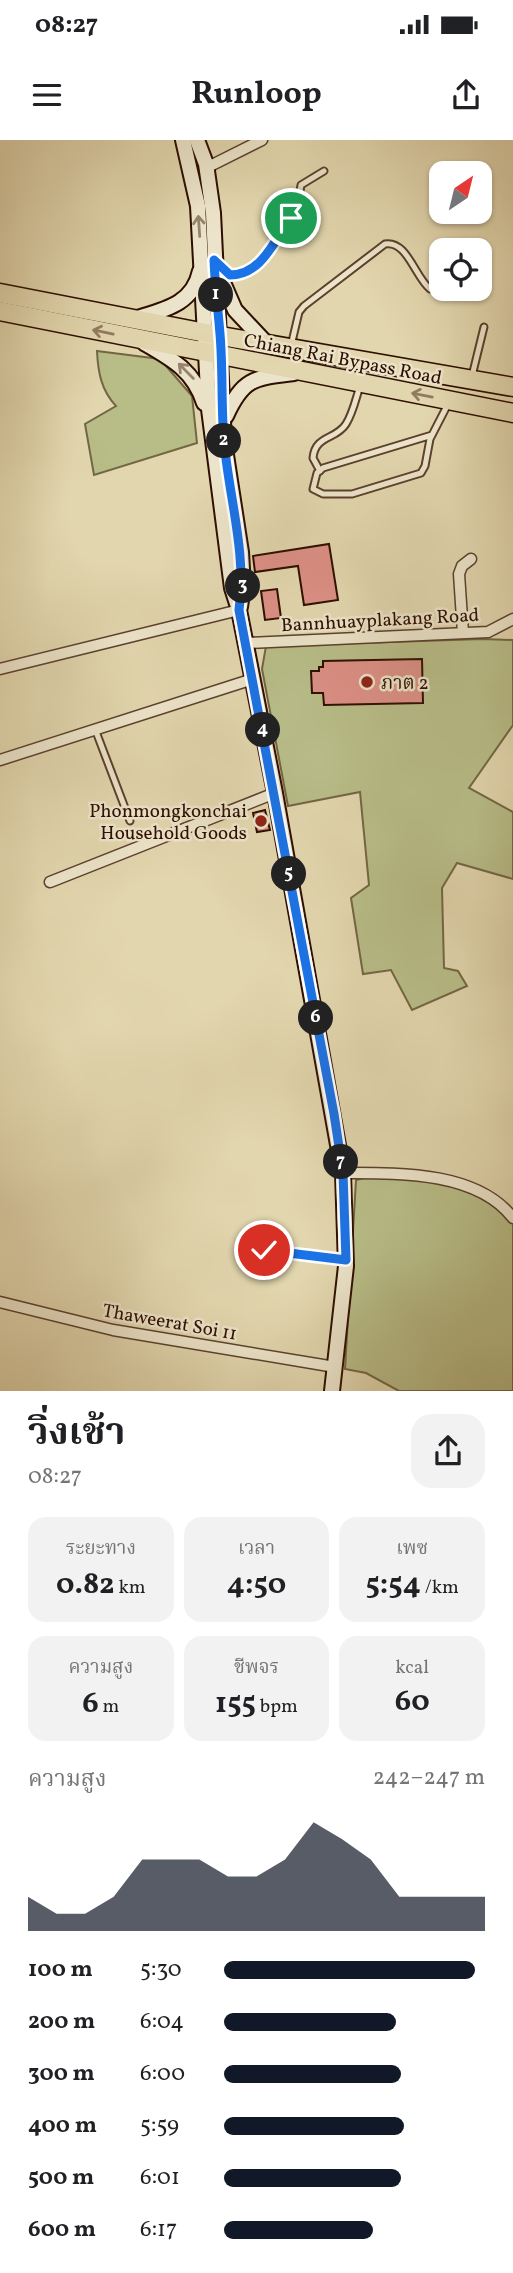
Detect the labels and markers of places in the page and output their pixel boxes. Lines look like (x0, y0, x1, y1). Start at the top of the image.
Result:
pin (261, 188, 321, 248)
pin: 1 (198, 278, 234, 312)
pin: 2 (206, 424, 242, 458)
pin: 3 (226, 568, 260, 604)
place label: ภาต 2 (381, 671, 429, 697)
marker: ภาต 2 (359, 674, 375, 690)
pin: 4 (246, 712, 280, 748)
place label: Phonmongkonchai Household Goods (89, 799, 247, 847)
marker: Phonmongkonchai Household Goods (253, 813, 269, 829)
pin: 5 (272, 856, 306, 892)
pin: 6 (298, 1000, 334, 1036)
pin: 7 (324, 1144, 358, 1180)
pin (234, 1220, 294, 1280)

